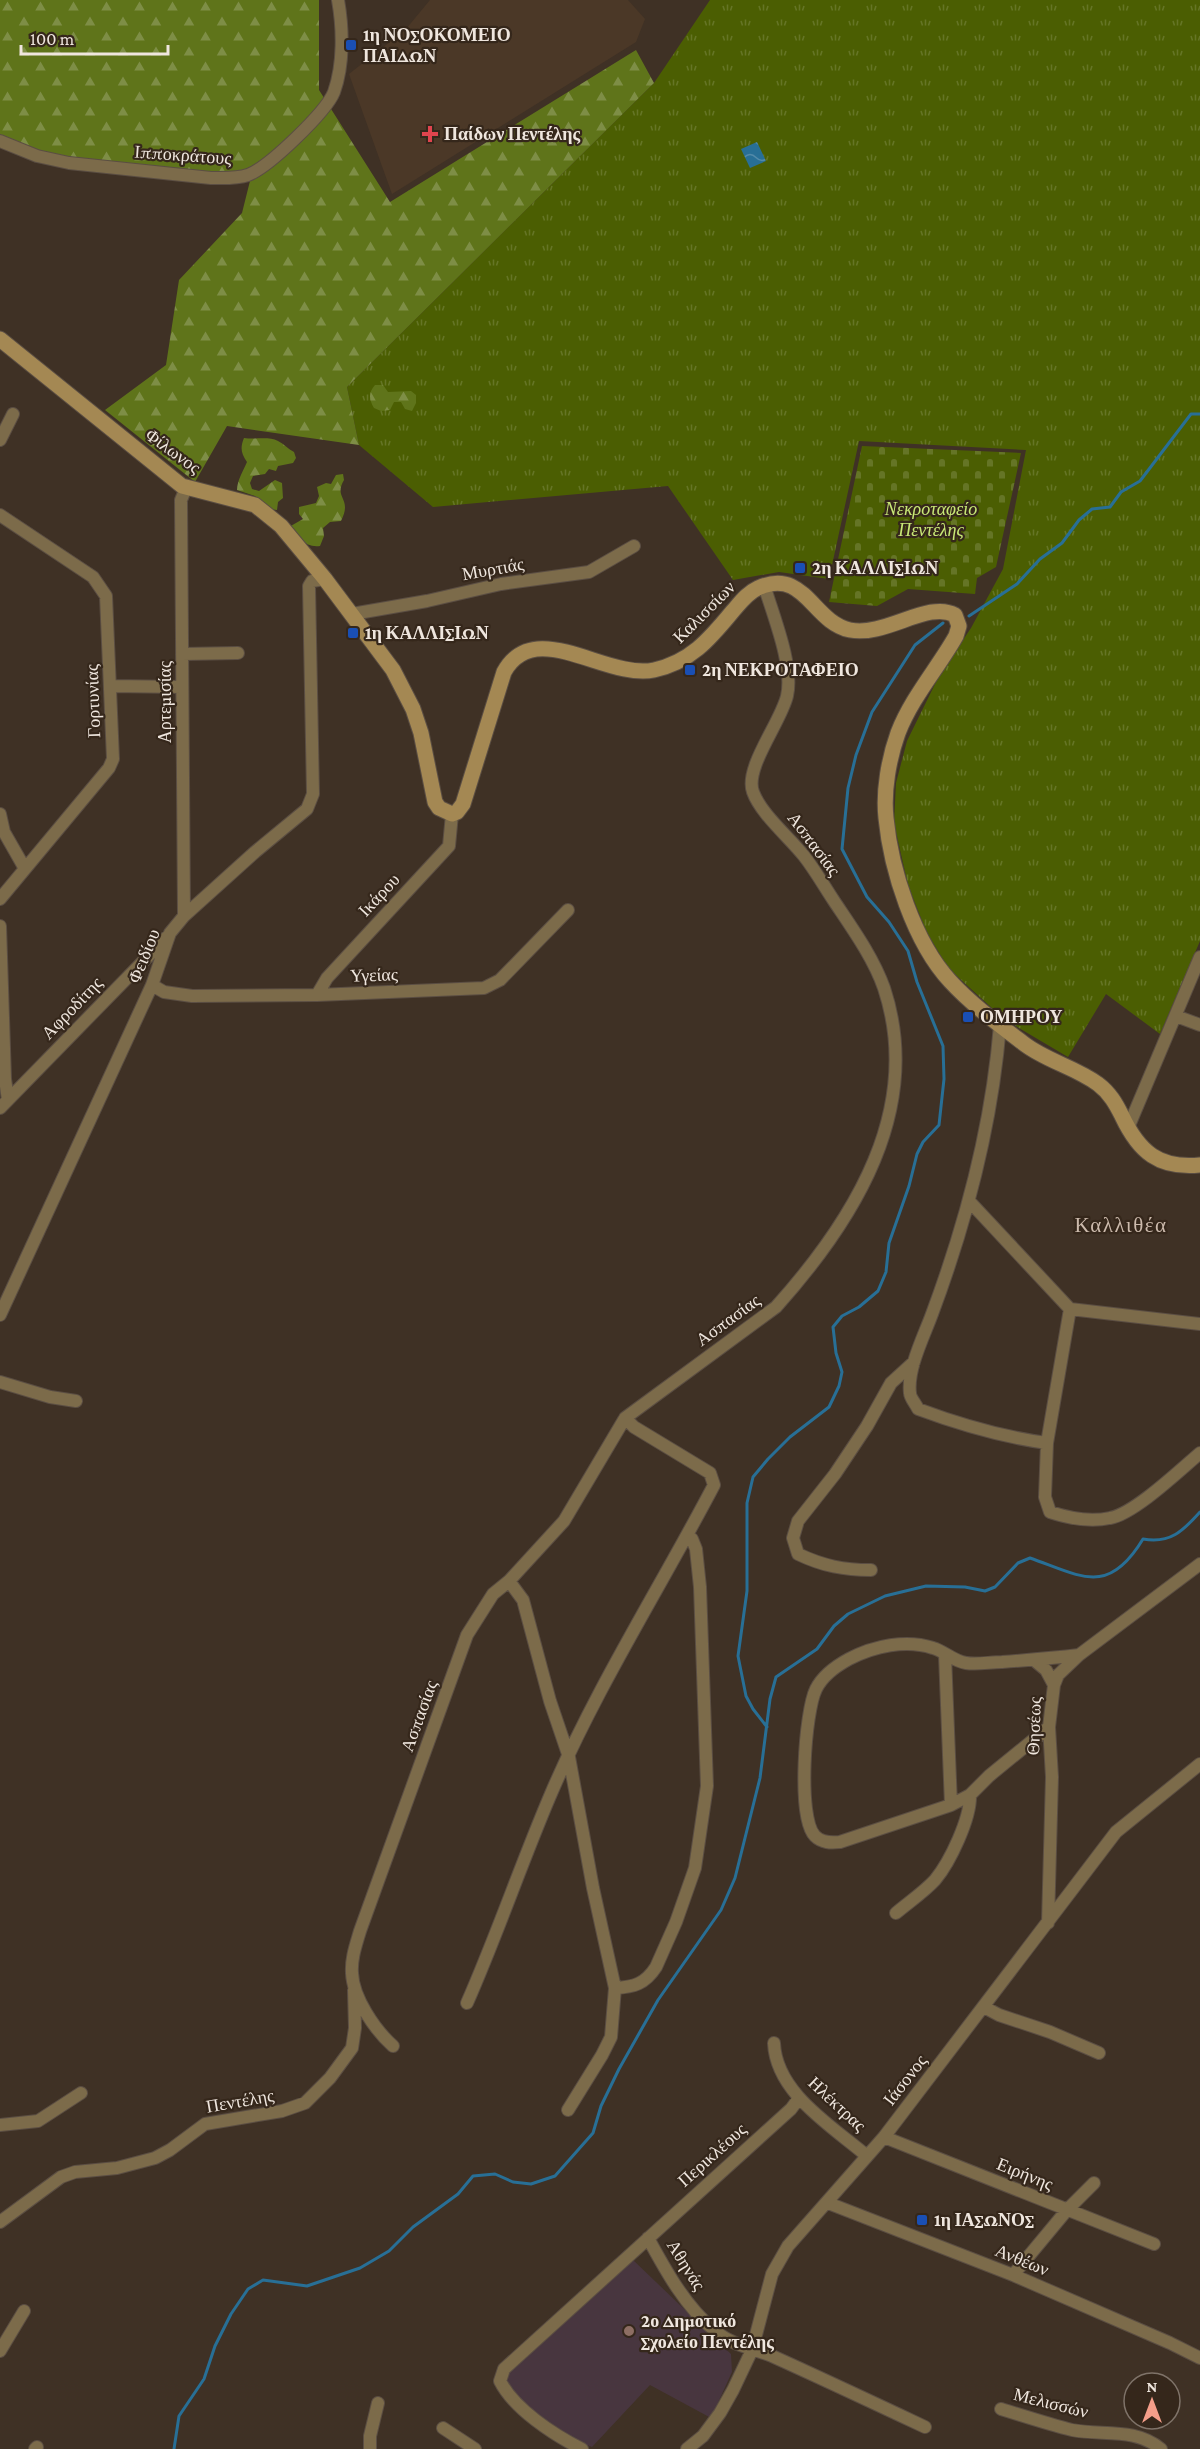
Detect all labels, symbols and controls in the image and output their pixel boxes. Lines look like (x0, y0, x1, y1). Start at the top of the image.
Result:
scale bar (21, 18, 168, 56)
place label: 1η ΝΟΣΟΚΟΜΕΙΟ ΠΑΙΔΩΝ (363, 25, 511, 66)
text: 100 m (30, 29, 75, 49)
marker: 1η ΝΟΣΟΚΟΜΕΙΟ ΠΑΙΔΩΝ (344, 38, 358, 52)
place label: Παίδων Πεντέλης (444, 124, 580, 144)
marker: Παίδων Πεντέλης (421, 125, 439, 143)
street label: Ιπποκράτους (134, 142, 232, 168)
street label: Φίλωνος (142, 424, 204, 478)
park label: Νεκροταφείο Πεντέλης (884, 499, 977, 540)
street label: Μυρτιάς (460, 554, 526, 584)
place label: 2η ΚΑΛΛΙΣΙΩΝ (812, 558, 938, 578)
marker: 2η ΚΑΛΛΙΣΙΩΝ (793, 561, 807, 575)
street label: Καλισσίων (669, 577, 739, 647)
place label: 1η ΚΑΛΛΙΣΙΩΝ (365, 623, 489, 643)
marker: 1η ΚΑΛΛΙΣΙΩΝ (346, 626, 360, 640)
place label: 2η ΝΕΚΡΟΤΑΦΕΙΟ (702, 660, 859, 680)
street label: Αρτεμισίας (155, 661, 175, 743)
marker: 2η ΝΕΚΡΟΤΑΦΕΙΟ (683, 663, 697, 677)
street label: Γορτυνίας (82, 664, 104, 738)
street label: Ασπασίας (784, 808, 844, 880)
street label: Ικάρου (354, 869, 404, 921)
street label: Φειδίου (124, 926, 164, 986)
street label: Υγείας (350, 964, 398, 986)
street label: Αφροδίτης (38, 973, 106, 1043)
place label: ΟΜΗΡΟΥ (980, 1007, 1063, 1027)
marker: ΟΜΗΡΟΥ (961, 1010, 975, 1024)
district label: Καλλιθέα (1074, 1213, 1168, 1237)
street label: Ασπασίας (692, 1290, 764, 1350)
street label: Ασπασίας (397, 1678, 441, 1754)
street label: Θησέως (1023, 1696, 1045, 1756)
street label: Ιάσονος (879, 2051, 931, 2109)
street label: Ηλέκτρας (804, 2072, 870, 2136)
street label: Πεντέλης (204, 2085, 276, 2117)
street label: Περικλέους (674, 2119, 750, 2191)
street label: Ειρήνης (994, 2154, 1056, 2194)
place label: 1η ΙΑΣΩΝΟΣ (934, 2210, 1034, 2230)
marker: 1η ΙΑΣΩΝΟΣ (915, 2213, 929, 2227)
street label: Αθηνάς (663, 2236, 709, 2294)
street label: Ανθέων (992, 2240, 1052, 2280)
place label: 2ο Δημοτικό Σχολείο Πεντέλης (641, 2311, 774, 2352)
marker: 2ο Δημοτικό Σχολείο Πεντέλης (622, 2324, 636, 2338)
north arrow (1122, 2371, 1182, 2431)
text: N (1147, 2378, 1158, 2395)
street label: Μελισσών (1012, 2384, 1090, 2422)

